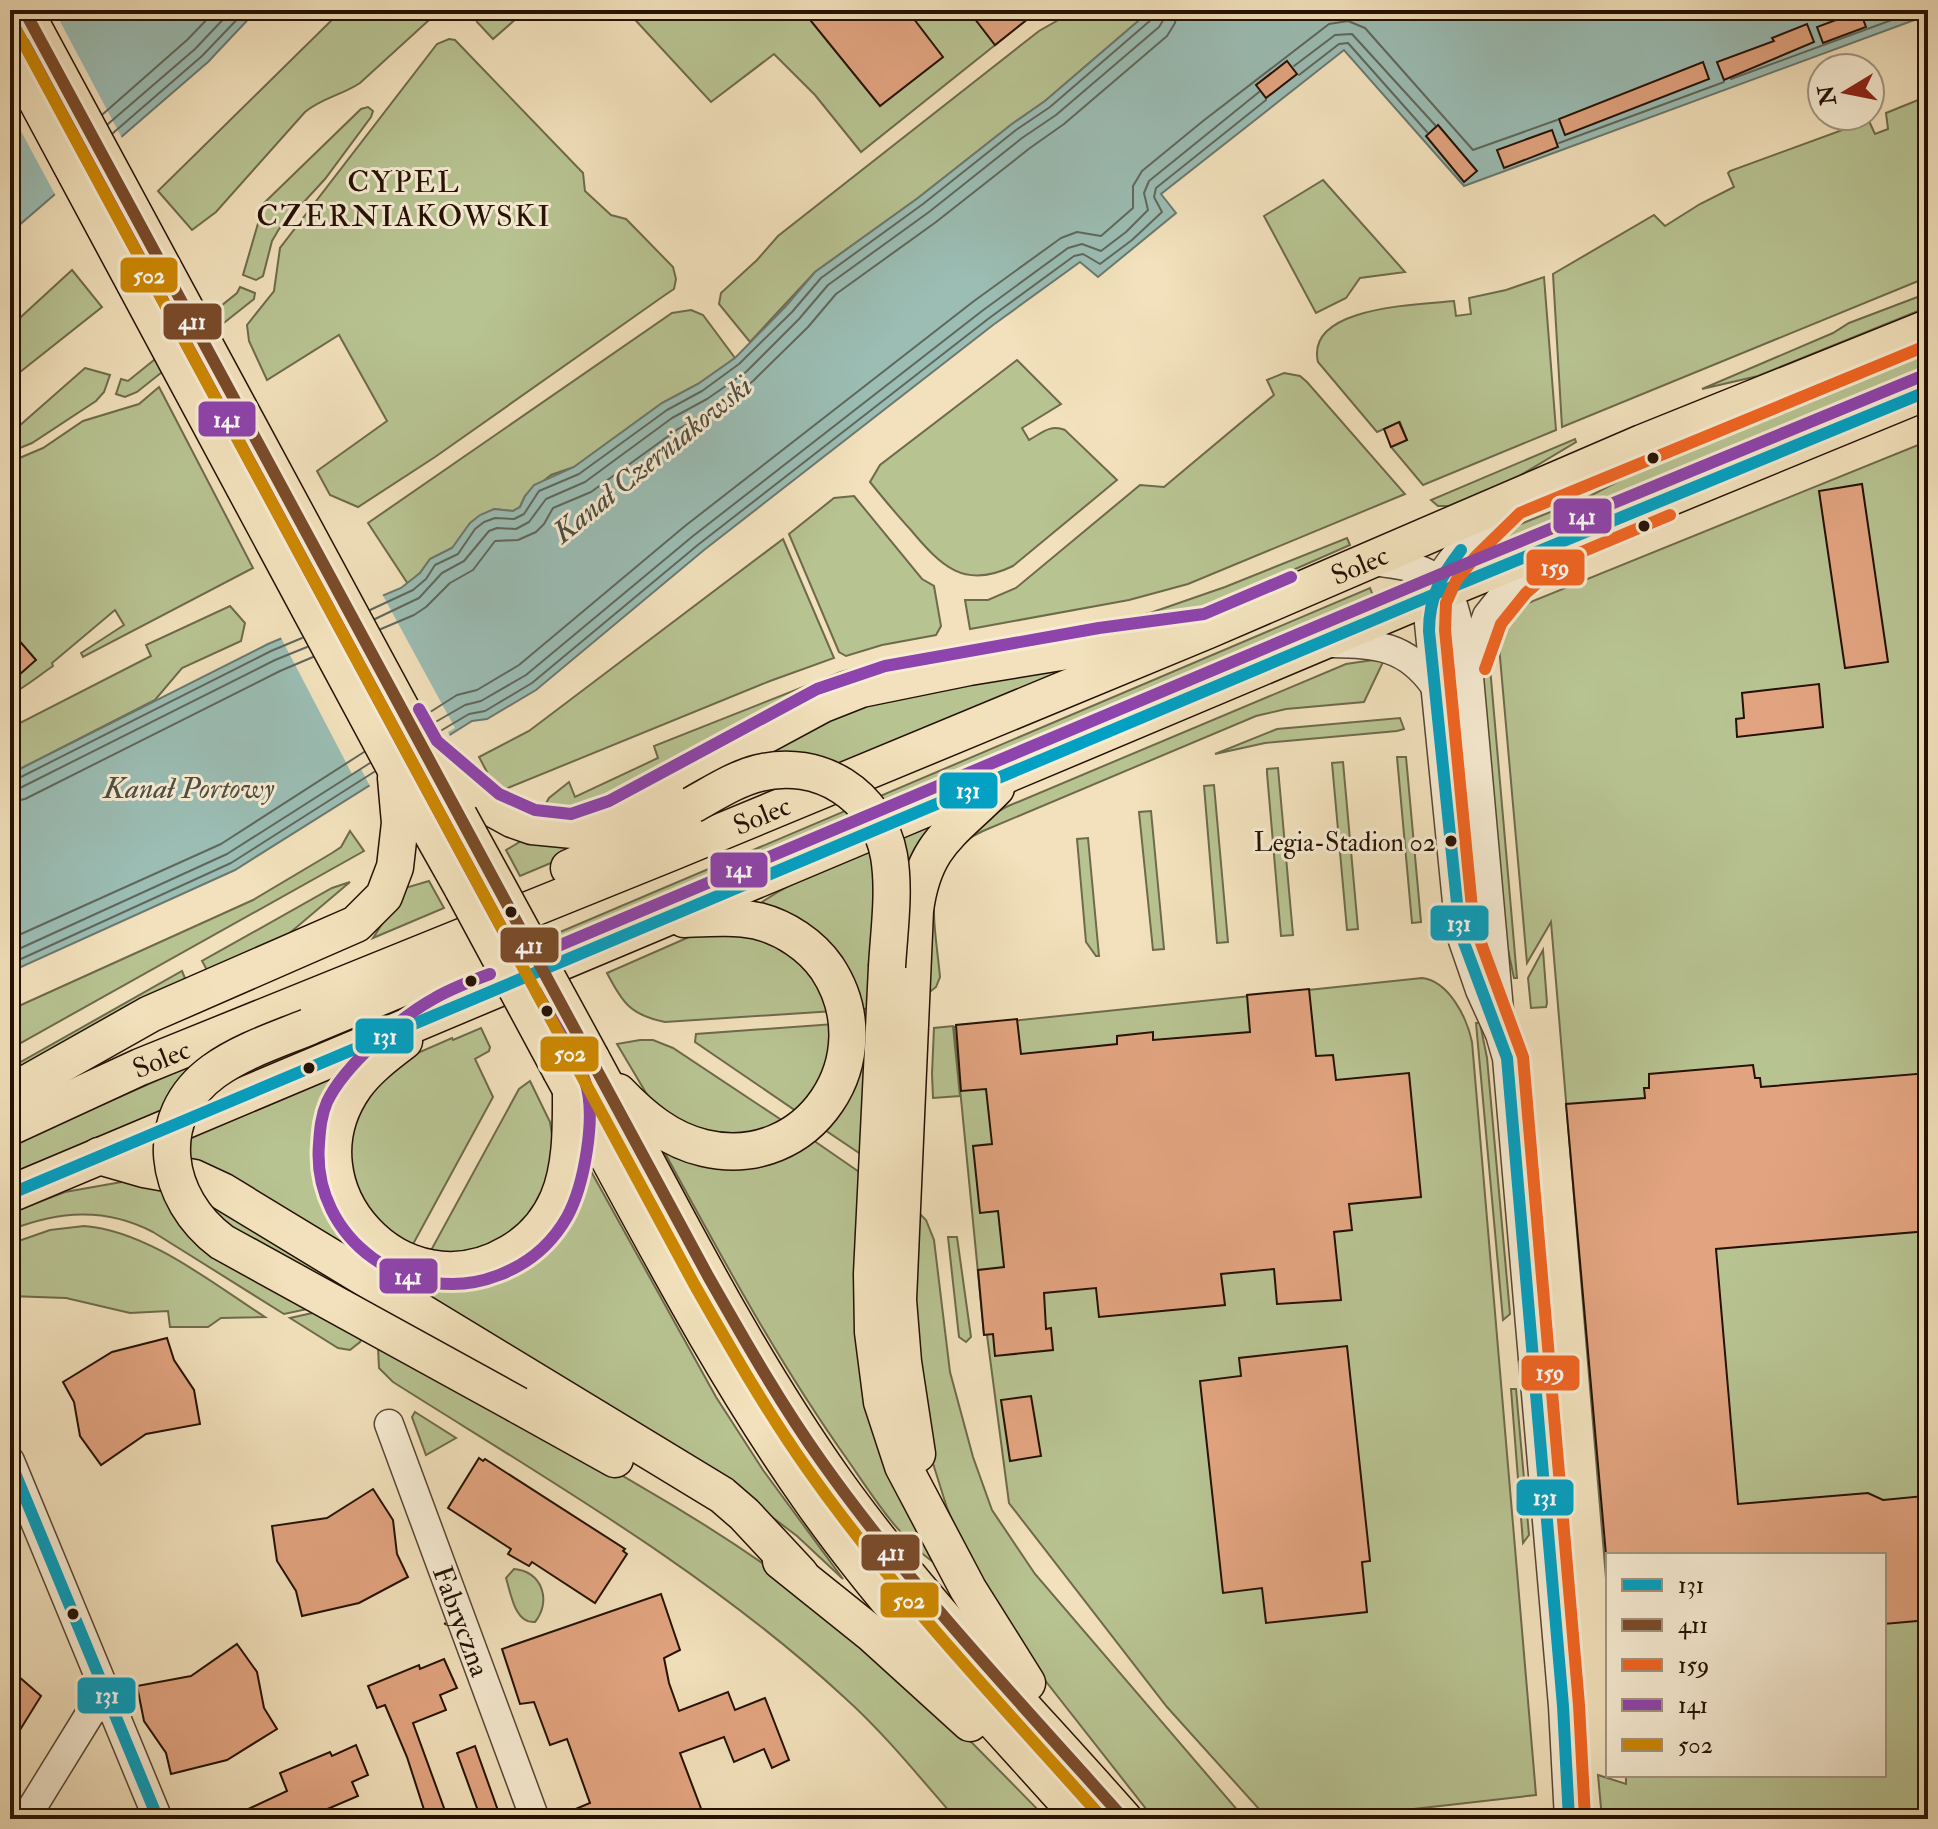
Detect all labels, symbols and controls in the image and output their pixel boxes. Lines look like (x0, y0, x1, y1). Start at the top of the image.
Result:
north arrow (1806, 52, 1886, 132)
text: N (1812, 83, 1843, 108)
district label: CYPEL CZERNIAKOWSKI (256, 164, 552, 235)
line badge: 502 (119, 256, 179, 294)
text: 502 (133, 262, 165, 290)
line badge: 411 (162, 302, 223, 341)
text: 411 (177, 308, 206, 336)
water label: Kanał Czerniakowski (544, 368, 760, 552)
line badge: 141 (197, 400, 257, 438)
text: 141 (213, 406, 241, 434)
unlabelled marker (1645, 450, 1661, 466)
line badge: 141 (1552, 497, 1613, 535)
text: 141 (1568, 503, 1596, 531)
unlabelled marker (1636, 518, 1652, 534)
street label: Solec (1326, 538, 1394, 594)
line badge: 159 (1525, 548, 1586, 587)
text: 159 (1541, 554, 1569, 582)
water label: Kanał Portowy (102, 770, 275, 807)
line badge: 131 (938, 771, 999, 810)
text: 131 (956, 777, 980, 805)
street label: Solec (728, 789, 796, 844)
place label: Legia-Stadion 02 (1254, 827, 1436, 859)
marker: Legia-Stadion 02 (1443, 833, 1459, 849)
line badge: 141 (709, 851, 769, 889)
text: 141 (725, 856, 753, 884)
unlabelled marker (503, 904, 519, 920)
line badge: 131 (1429, 904, 1490, 942)
text: 131 (1447, 910, 1471, 938)
line badge: 411 (499, 926, 560, 964)
text: 411 (514, 932, 543, 960)
unlabelled marker (463, 973, 479, 989)
unlabelled marker (539, 1003, 555, 1019)
line badge: 131 (354, 1017, 415, 1055)
text: 131 (373, 1023, 397, 1051)
street label: Solec (128, 1033, 196, 1087)
line badge: 502 (539, 1035, 600, 1073)
text: 502 (554, 1040, 586, 1068)
unlabelled marker (301, 1060, 317, 1076)
line badge: 141 (378, 1257, 439, 1295)
text: 141 (394, 1263, 422, 1291)
line badge: 159 (1520, 1354, 1581, 1392)
text: 159 (1536, 1359, 1564, 1387)
line badge: 131 (1515, 1478, 1575, 1517)
text: 131 (1533, 1484, 1557, 1512)
line badge: 411 (860, 1533, 921, 1572)
text: 411 (876, 1539, 905, 1567)
legend (1606, 1553, 1886, 1777)
street label: Fabryczna (424, 1561, 497, 1682)
text: 131 (1678, 1570, 1704, 1601)
line badge: 502 (879, 1581, 940, 1619)
text: 502 (893, 1587, 925, 1615)
unlabelled marker (65, 1606, 81, 1622)
text: 411 (1678, 1610, 1708, 1641)
text: 159 (1678, 1650, 1709, 1681)
line badge: 131 (76, 1676, 137, 1715)
text: 131 (95, 1682, 119, 1710)
text: 141 (1678, 1690, 1708, 1721)
text: 502 (1678, 1730, 1713, 1761)

